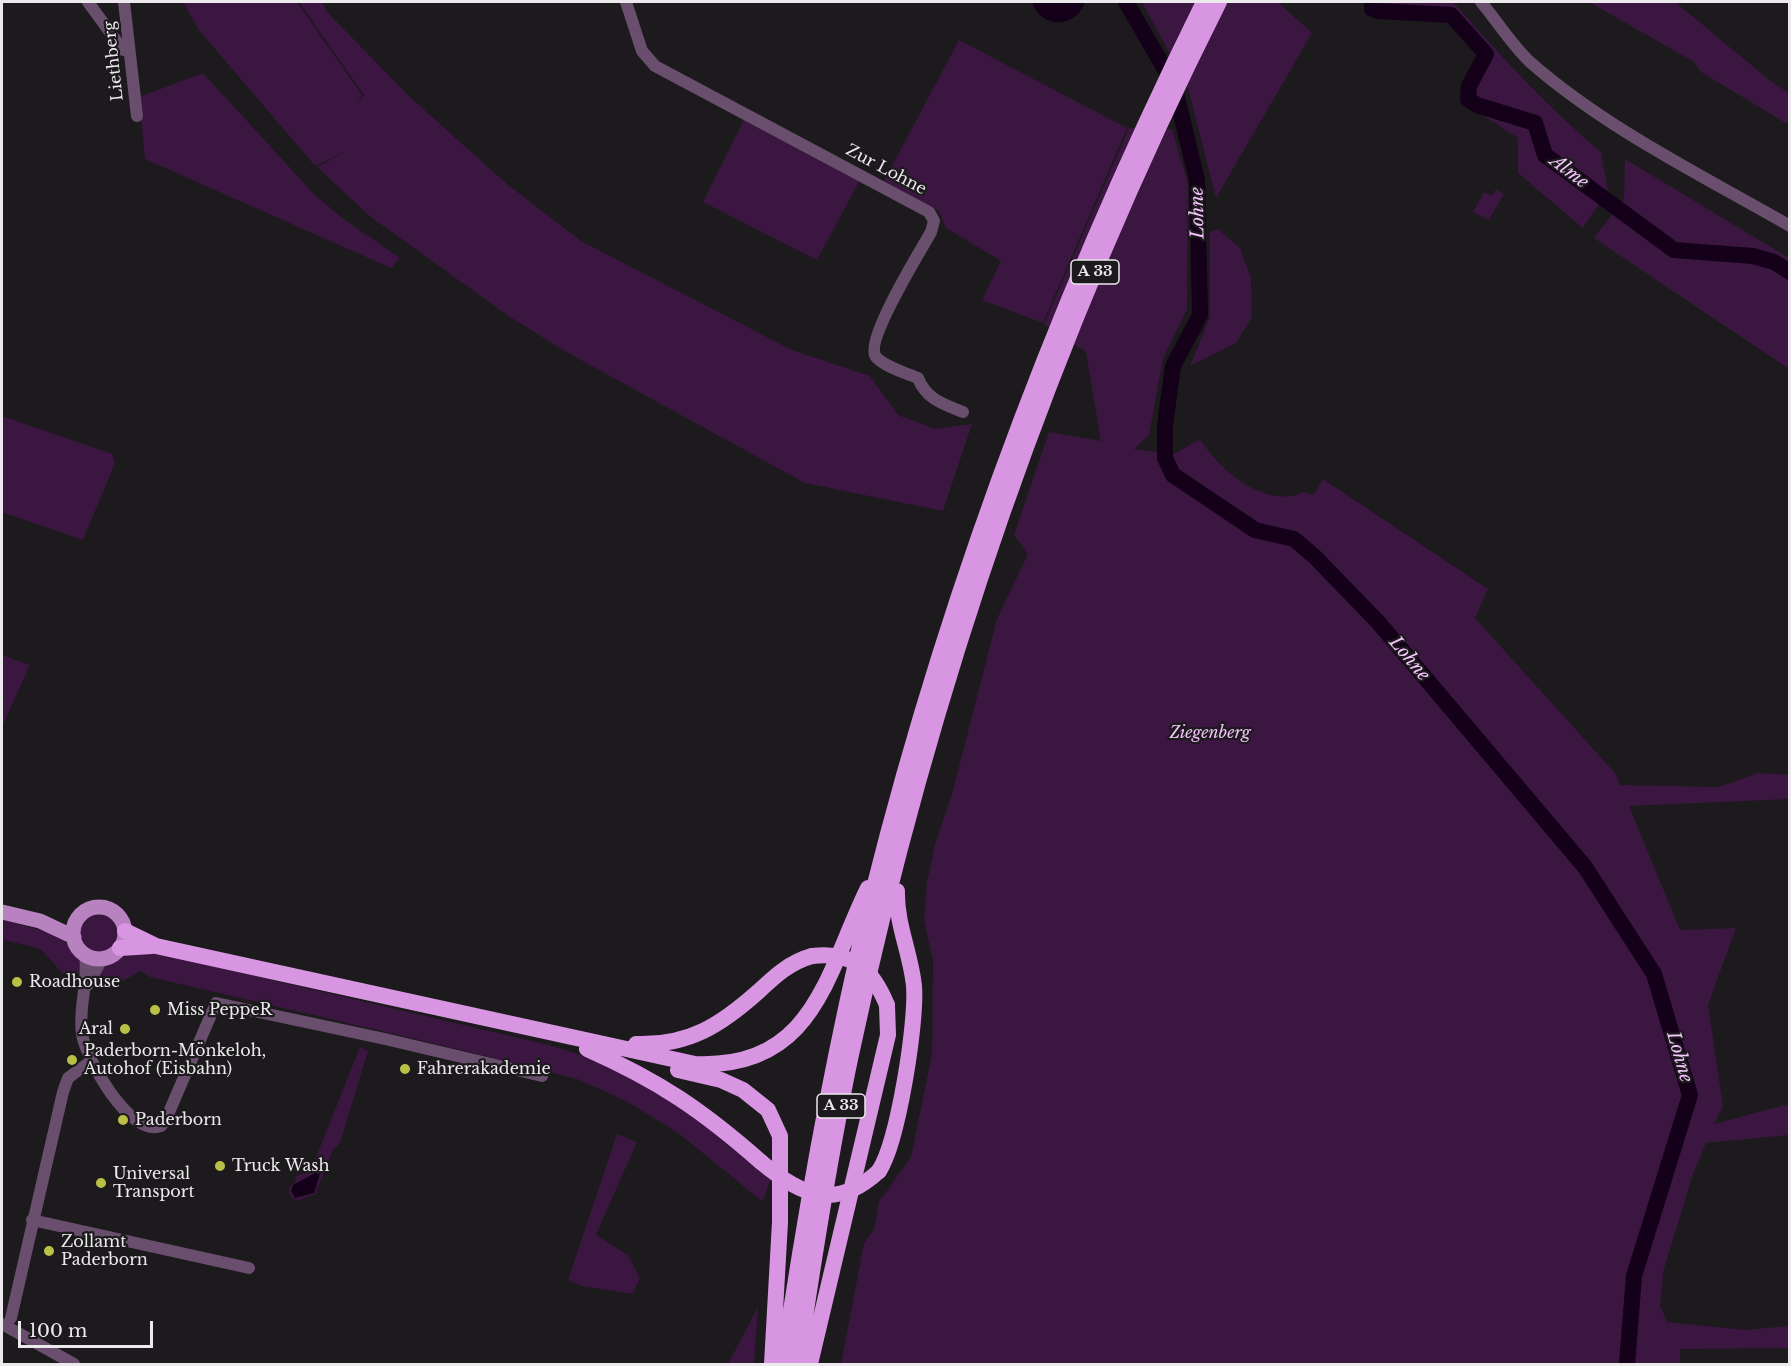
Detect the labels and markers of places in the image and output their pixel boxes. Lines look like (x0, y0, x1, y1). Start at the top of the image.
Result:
place label: Roadhouse (29, 972, 120, 992)
marker: Roadhouse (10, 975, 24, 989)
place label: Miss PeppeR (167, 1000, 272, 1020)
marker: Miss PeppeR (148, 1003, 162, 1017)
place label: Aral (79, 1019, 113, 1039)
marker: Aral (118, 1022, 132, 1036)
place label: Paderborn-Mönkeloh, Autohof (Eisbahn) (84, 1041, 266, 1079)
marker: Paderborn-Mönkeloh, Autohof (Eisbahn) (65, 1053, 79, 1067)
place label: Fahrerakademie (417, 1059, 551, 1079)
marker: Fahrerakademie (398, 1062, 412, 1076)
place label: Paderborn (135, 1110, 222, 1130)
marker: Paderborn (116, 1113, 130, 1127)
place label: Truck Wash (232, 1156, 330, 1176)
marker: Truck Wash (213, 1159, 227, 1173)
place label: Universal Transport (113, 1164, 194, 1202)
marker: Universal Transport (94, 1176, 108, 1190)
place label: Zollamt Paderborn (61, 1232, 148, 1270)
marker: Zollamt Paderborn (42, 1244, 56, 1258)

